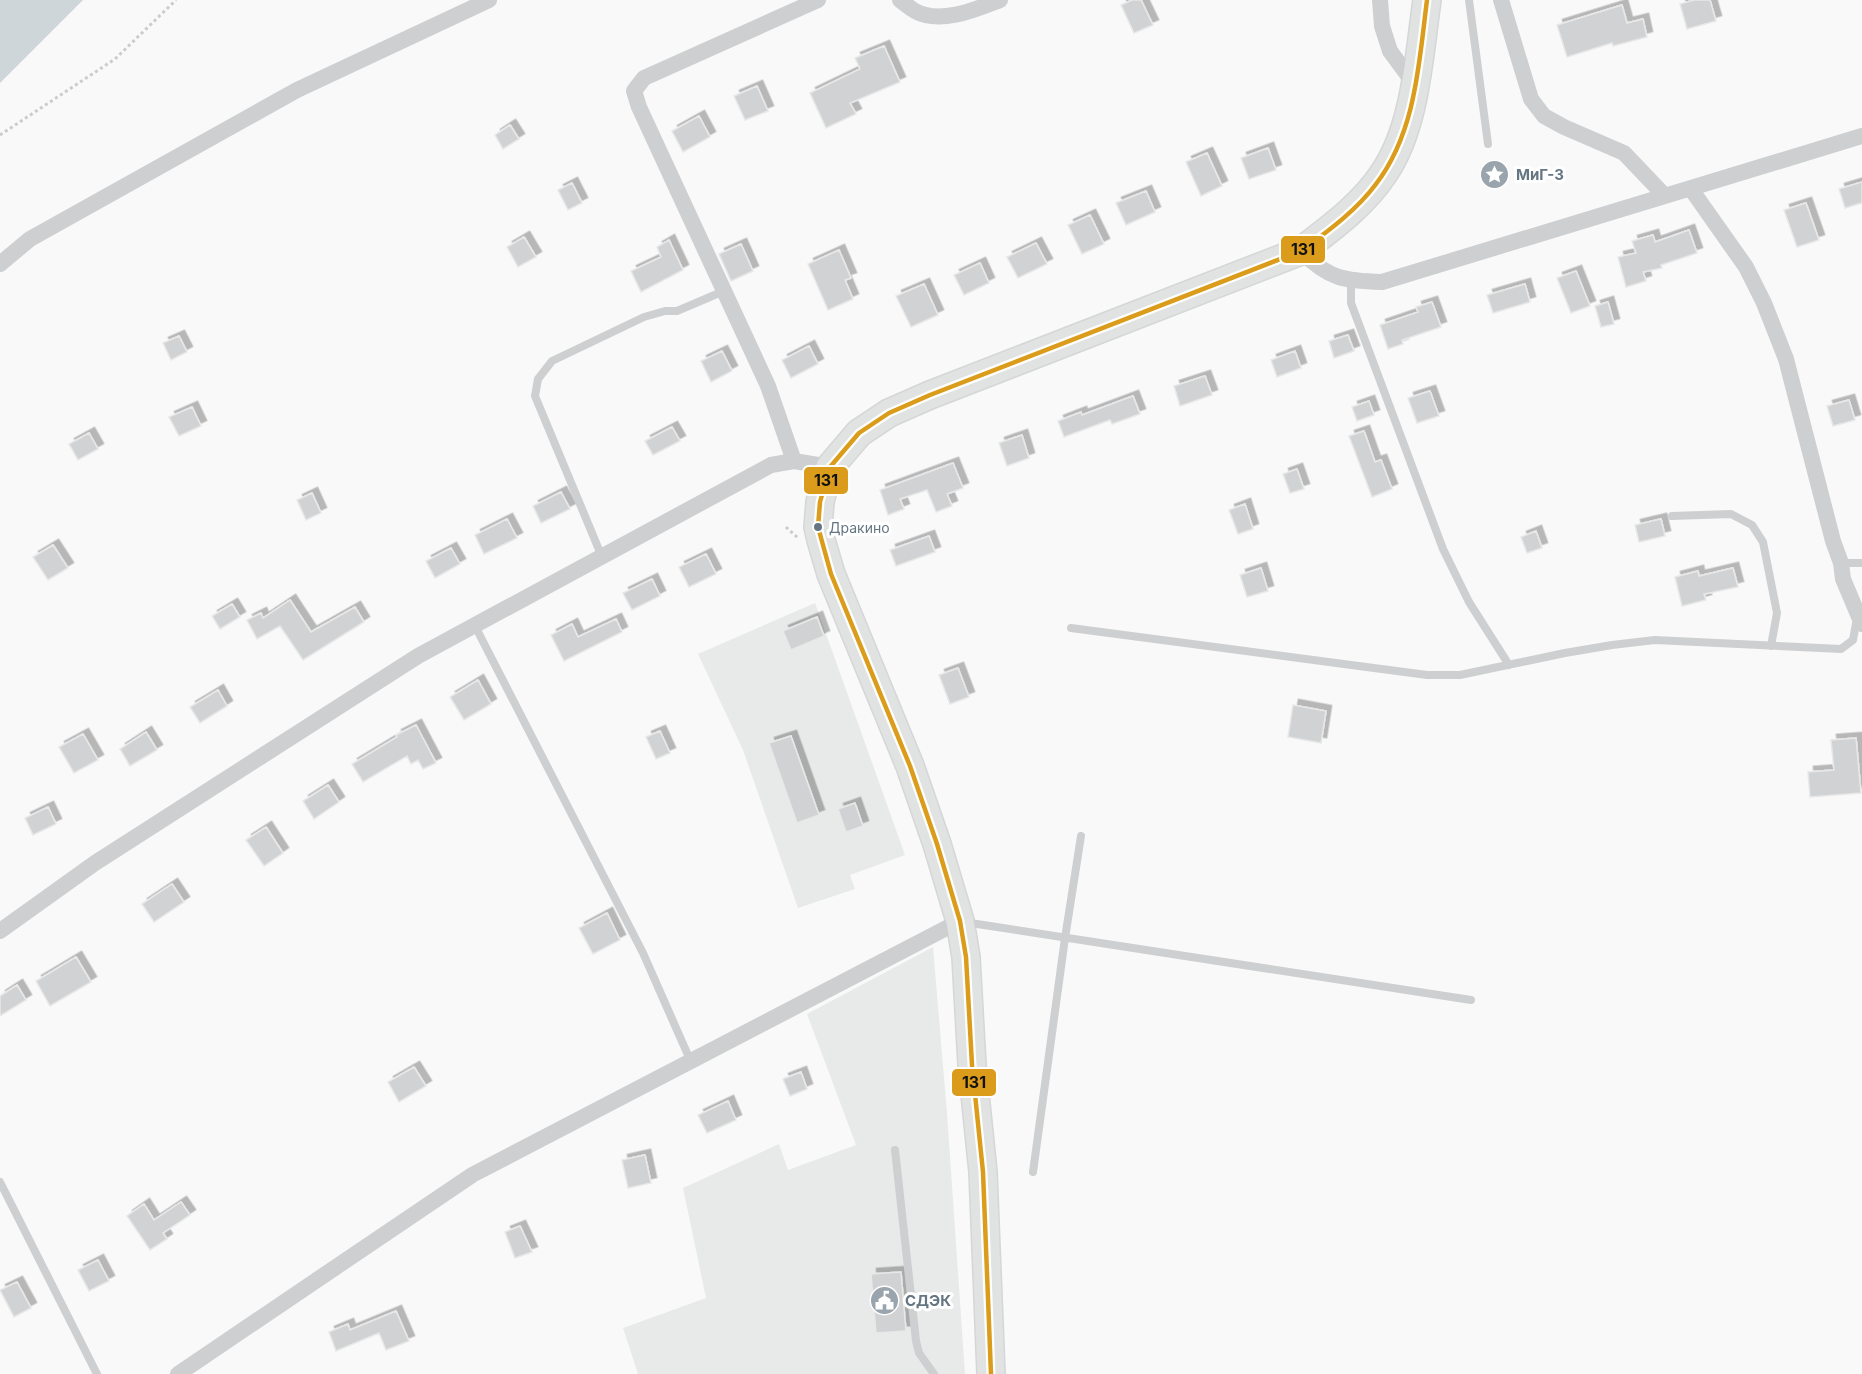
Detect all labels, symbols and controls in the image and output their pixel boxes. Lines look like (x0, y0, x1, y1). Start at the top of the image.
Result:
place icon: МиГ-3 (1479, 158, 1511, 190)
place label: МиГ-3 (1516, 165, 1564, 184)
line badge: 131 (1280, 235, 1326, 264)
text: 131 (1291, 239, 1315, 259)
line badge: 131 (803, 466, 849, 495)
text: 131 (814, 470, 838, 490)
place label: Дракино (829, 519, 890, 536)
marker: Дракино (812, 521, 824, 533)
line badge: 131 (951, 1068, 997, 1097)
text: 131 (962, 1072, 986, 1092)
public building icon: СДЭК (868, 1284, 900, 1316)
place label: СДЭК (905, 1291, 951, 1310)

